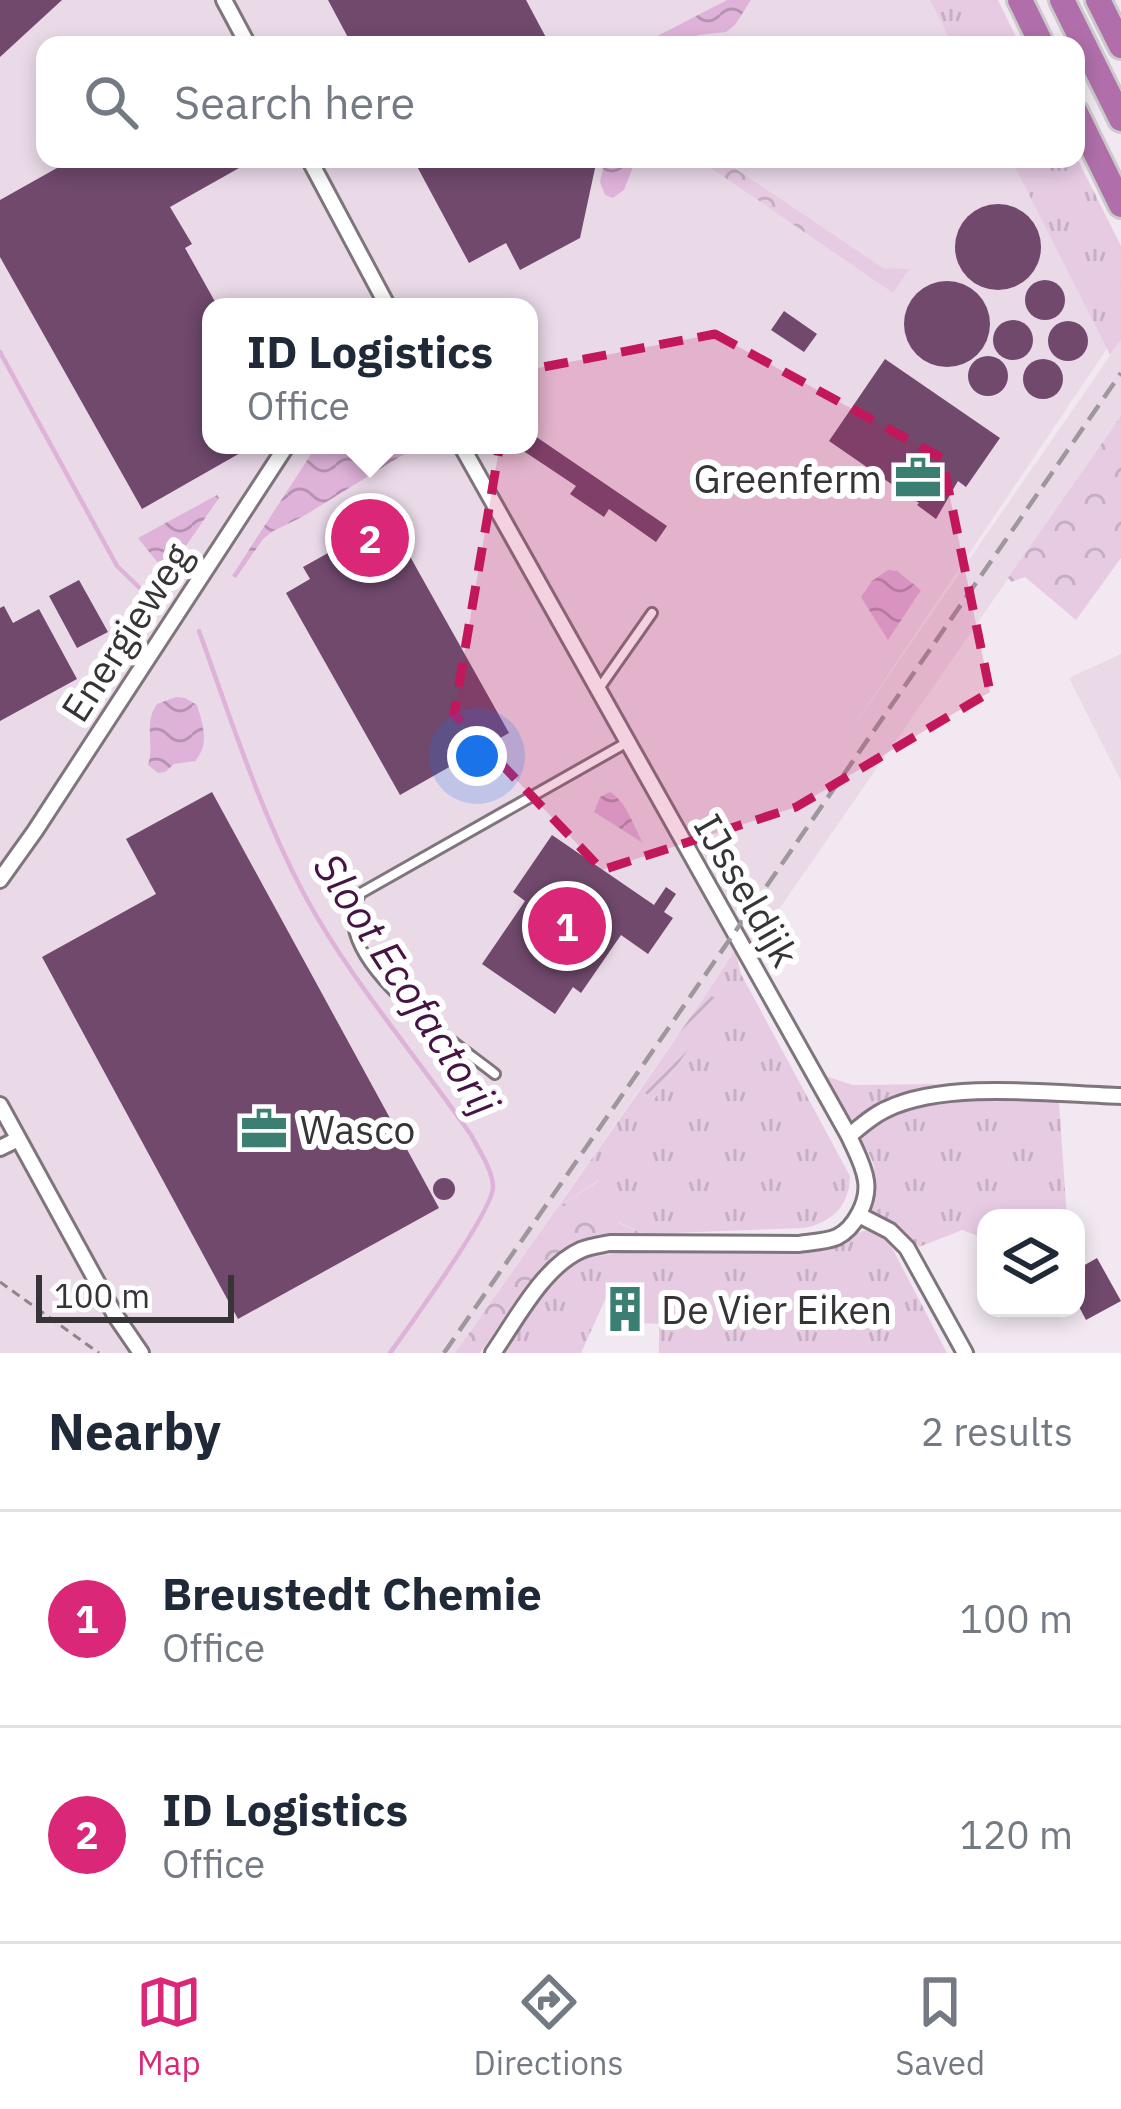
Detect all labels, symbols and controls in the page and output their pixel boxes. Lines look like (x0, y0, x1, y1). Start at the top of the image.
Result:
search box (36, 36, 1085, 168)
icon: search (78, 69, 144, 135)
text: Search here (174, 73, 415, 131)
popup (202, 298, 538, 454)
text: ID Logistics (247, 322, 493, 380)
text: Office (247, 380, 350, 431)
place label: Greenferm (694, 453, 882, 504)
office icon: Greenferm (893, 453, 943, 503)
pin: 2 (331, 493, 409, 583)
street label: Energieweg (49, 533, 203, 731)
your location (447, 726, 507, 786)
street label: IJsseldijk (683, 805, 811, 975)
water label: Sloot Ecofactorij (302, 842, 513, 1127)
pin: 1 (528, 881, 606, 971)
office icon: Wasco (239, 1104, 289, 1154)
place label: Wasco (300, 1104, 415, 1155)
map controls (977, 1209, 1085, 1317)
button: layers (977, 1209, 1085, 1317)
scale bar (36, 1269, 234, 1322)
text: 100 m (54, 1274, 150, 1317)
building icon: De Vier Eiken (600, 1284, 650, 1334)
place label: De Vier Eiken (661, 1284, 892, 1335)
text: Nearby (48, 1398, 221, 1464)
text: 2 results (921, 1406, 1073, 1457)
text: Breustedt Chemie (162, 1564, 542, 1622)
text: 1 (75, 1593, 99, 1644)
text: 100 m (960, 1593, 1073, 1644)
text: Office (162, 1622, 265, 1673)
text: ID Logistics (162, 1780, 408, 1838)
text: 2 (75, 1809, 99, 1860)
text: 120 m (960, 1809, 1073, 1860)
text: Office (162, 1838, 265, 1889)
tab: Map (136, 1969, 202, 2084)
tab: Directions (474, 1969, 624, 2084)
tab: Saved (895, 1969, 985, 2084)

